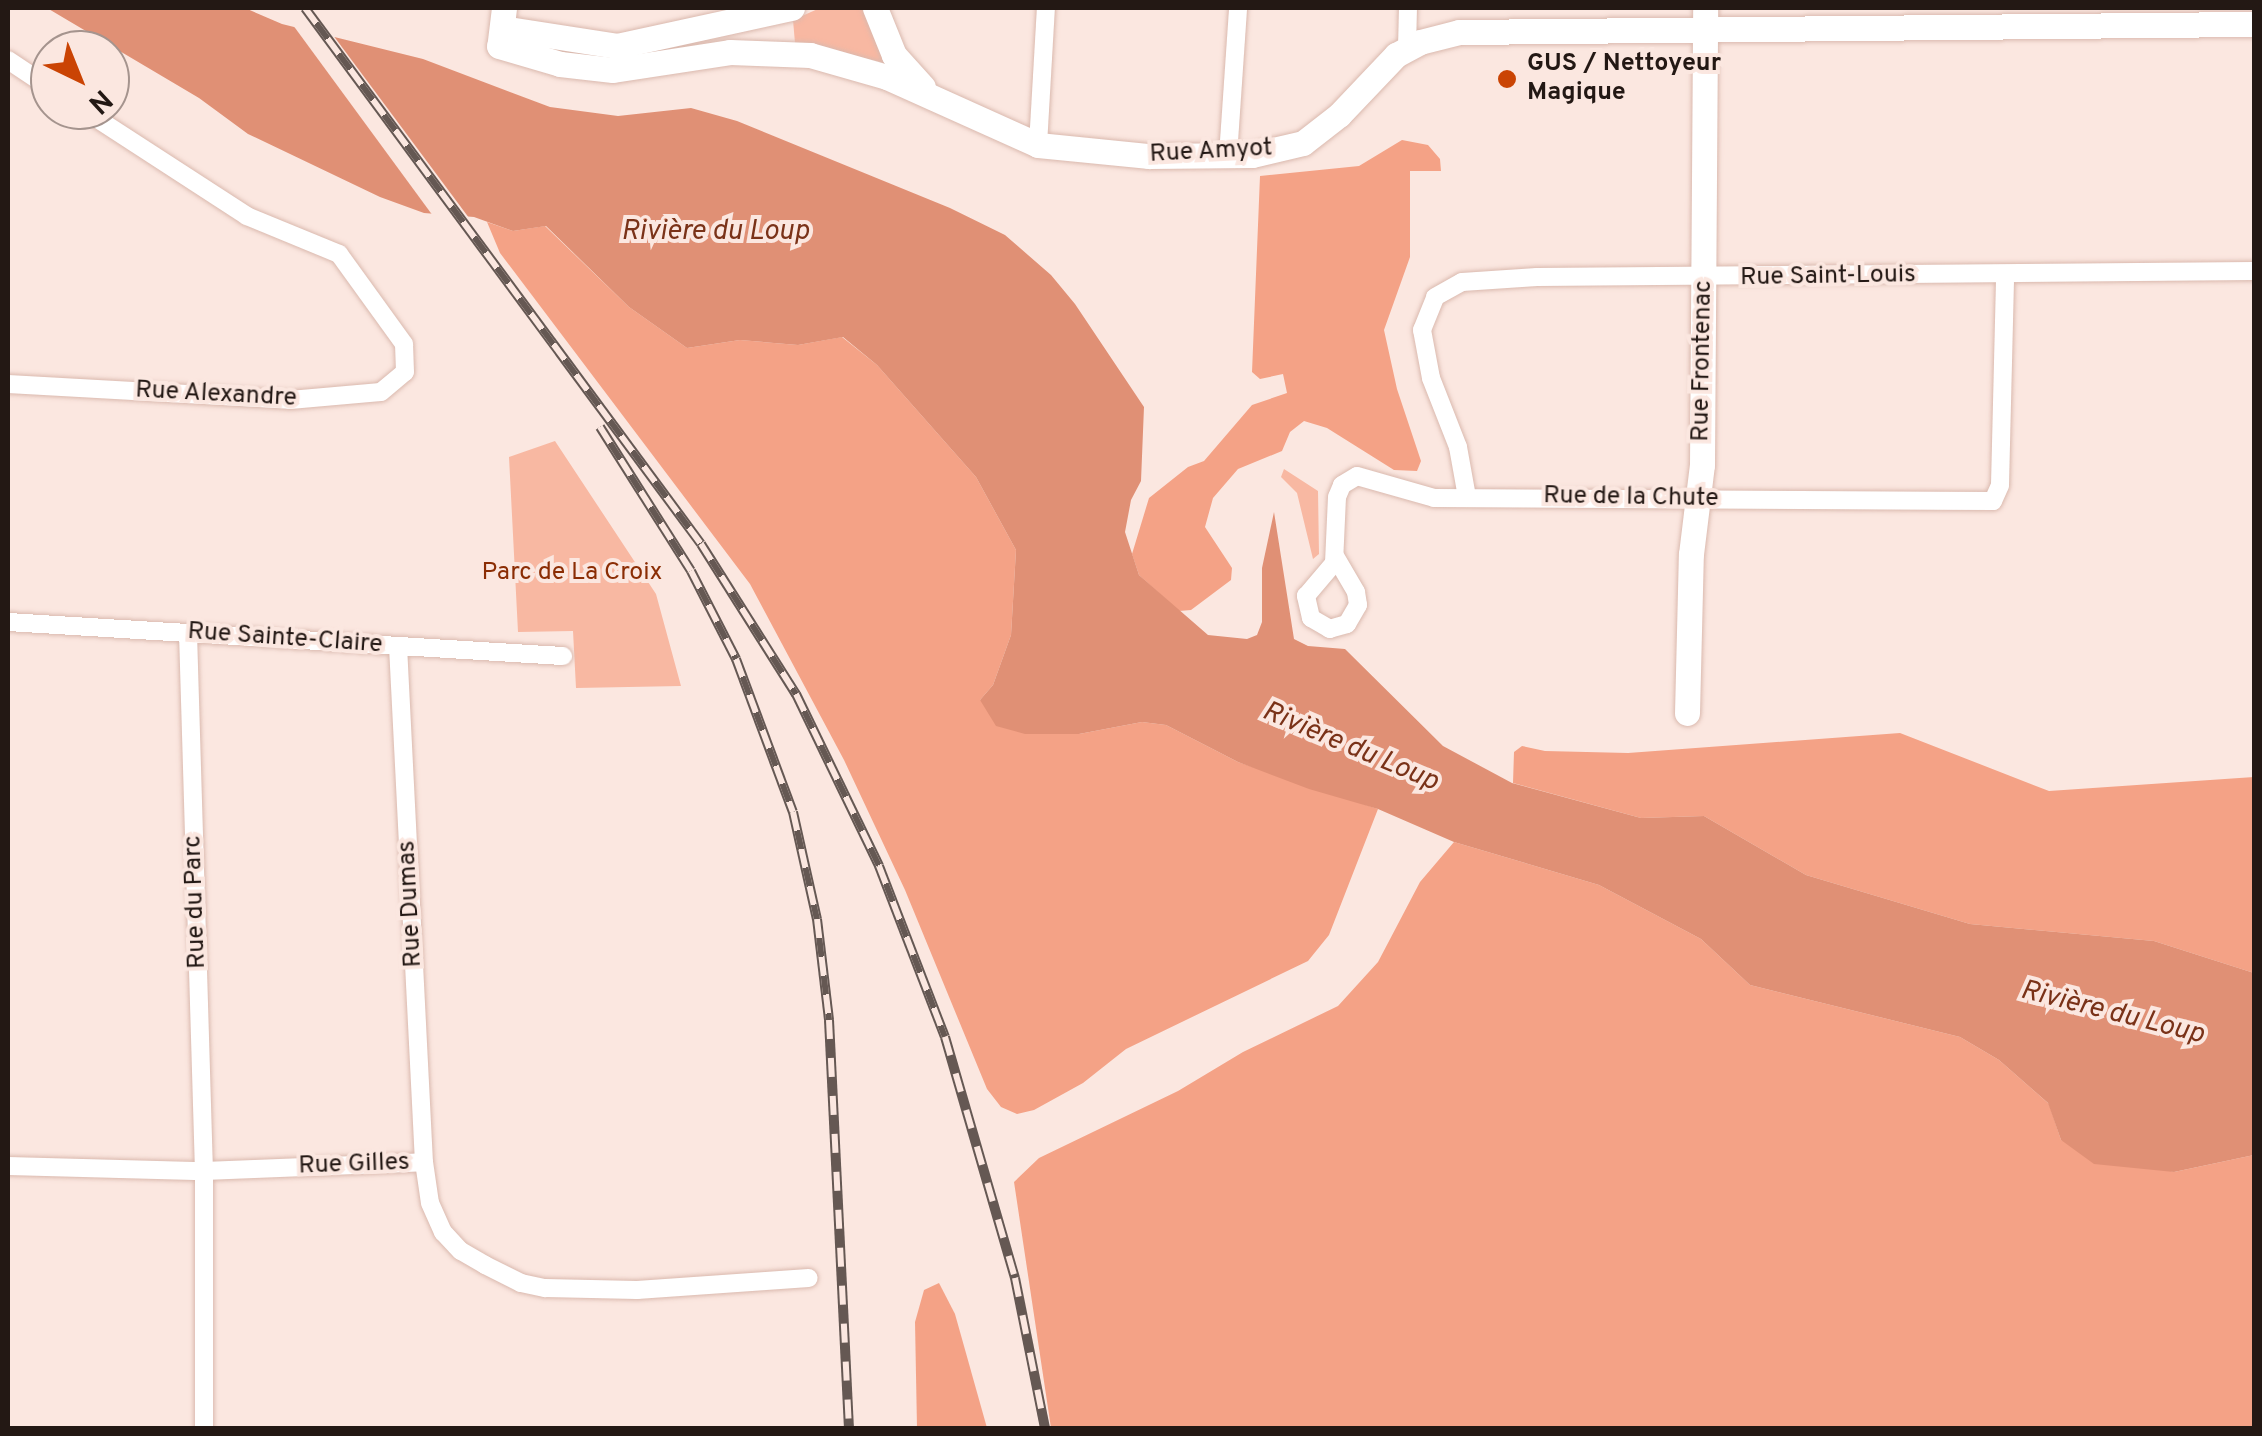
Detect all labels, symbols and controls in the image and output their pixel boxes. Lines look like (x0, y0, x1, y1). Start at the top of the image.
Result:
north arrow (30, 30, 130, 130)
place label: GUS / Nettoyeur Magique (1527, 50, 1721, 109)
marker: GUS / Nettoyeur Magique (1496, 68, 1518, 90)
text: N (79, 80, 119, 120)
street label: Rue Amyot (1148, 134, 1274, 170)
water label: Rivière du Loup (621, 215, 809, 249)
street label: Rue Saint-Louis (1740, 260, 1916, 294)
street label: Rue Frontenac (1687, 280, 1719, 442)
street label: Rue Alexandre (134, 376, 298, 414)
street label: Rue de la Chute (1543, 481, 1719, 515)
park label: Parc de La Croix (481, 558, 663, 588)
street label: Rue Sainte-Claire (187, 617, 383, 661)
water label: Rivière du Loup (1257, 695, 1443, 799)
street label: Rue du Parc (179, 835, 213, 969)
street label: Rue Dumas (393, 840, 429, 968)
water label: Rivière du Loup (2017, 974, 2207, 1052)
street label: Rue Gilles (298, 1148, 410, 1182)

